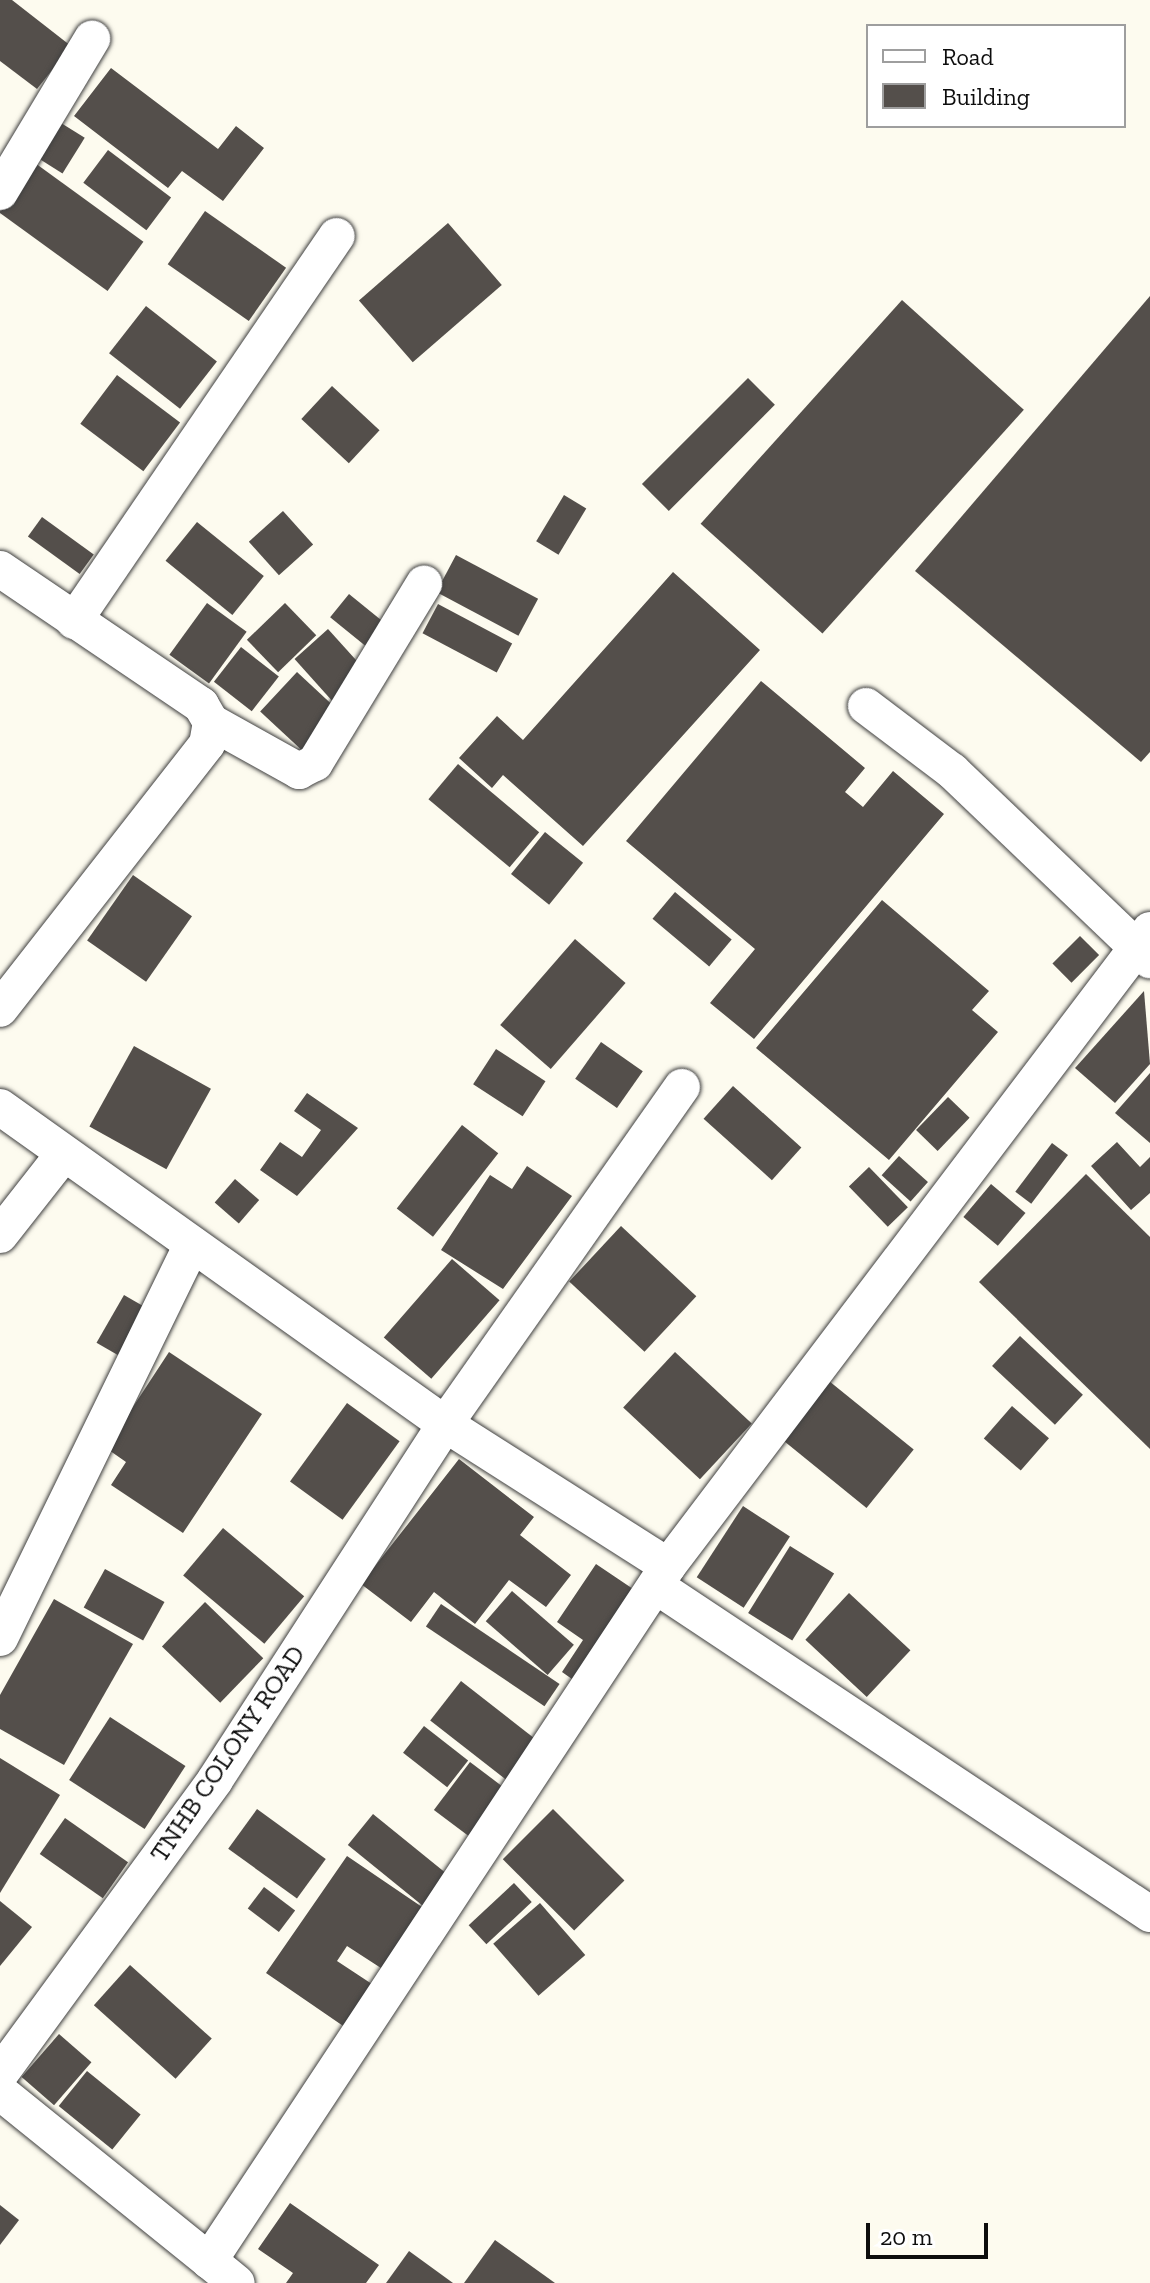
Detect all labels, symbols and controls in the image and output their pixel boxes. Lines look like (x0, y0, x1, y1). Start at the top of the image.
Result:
legend (866, 24, 1126, 128)
text: Road (942, 42, 994, 71)
text: Building (942, 82, 1030, 111)
street label: TNHB COLONY ROAD (144, 1640, 312, 1868)
scale bar (870, 2207, 992, 2257)
text: 20 m (880, 2222, 932, 2251)

